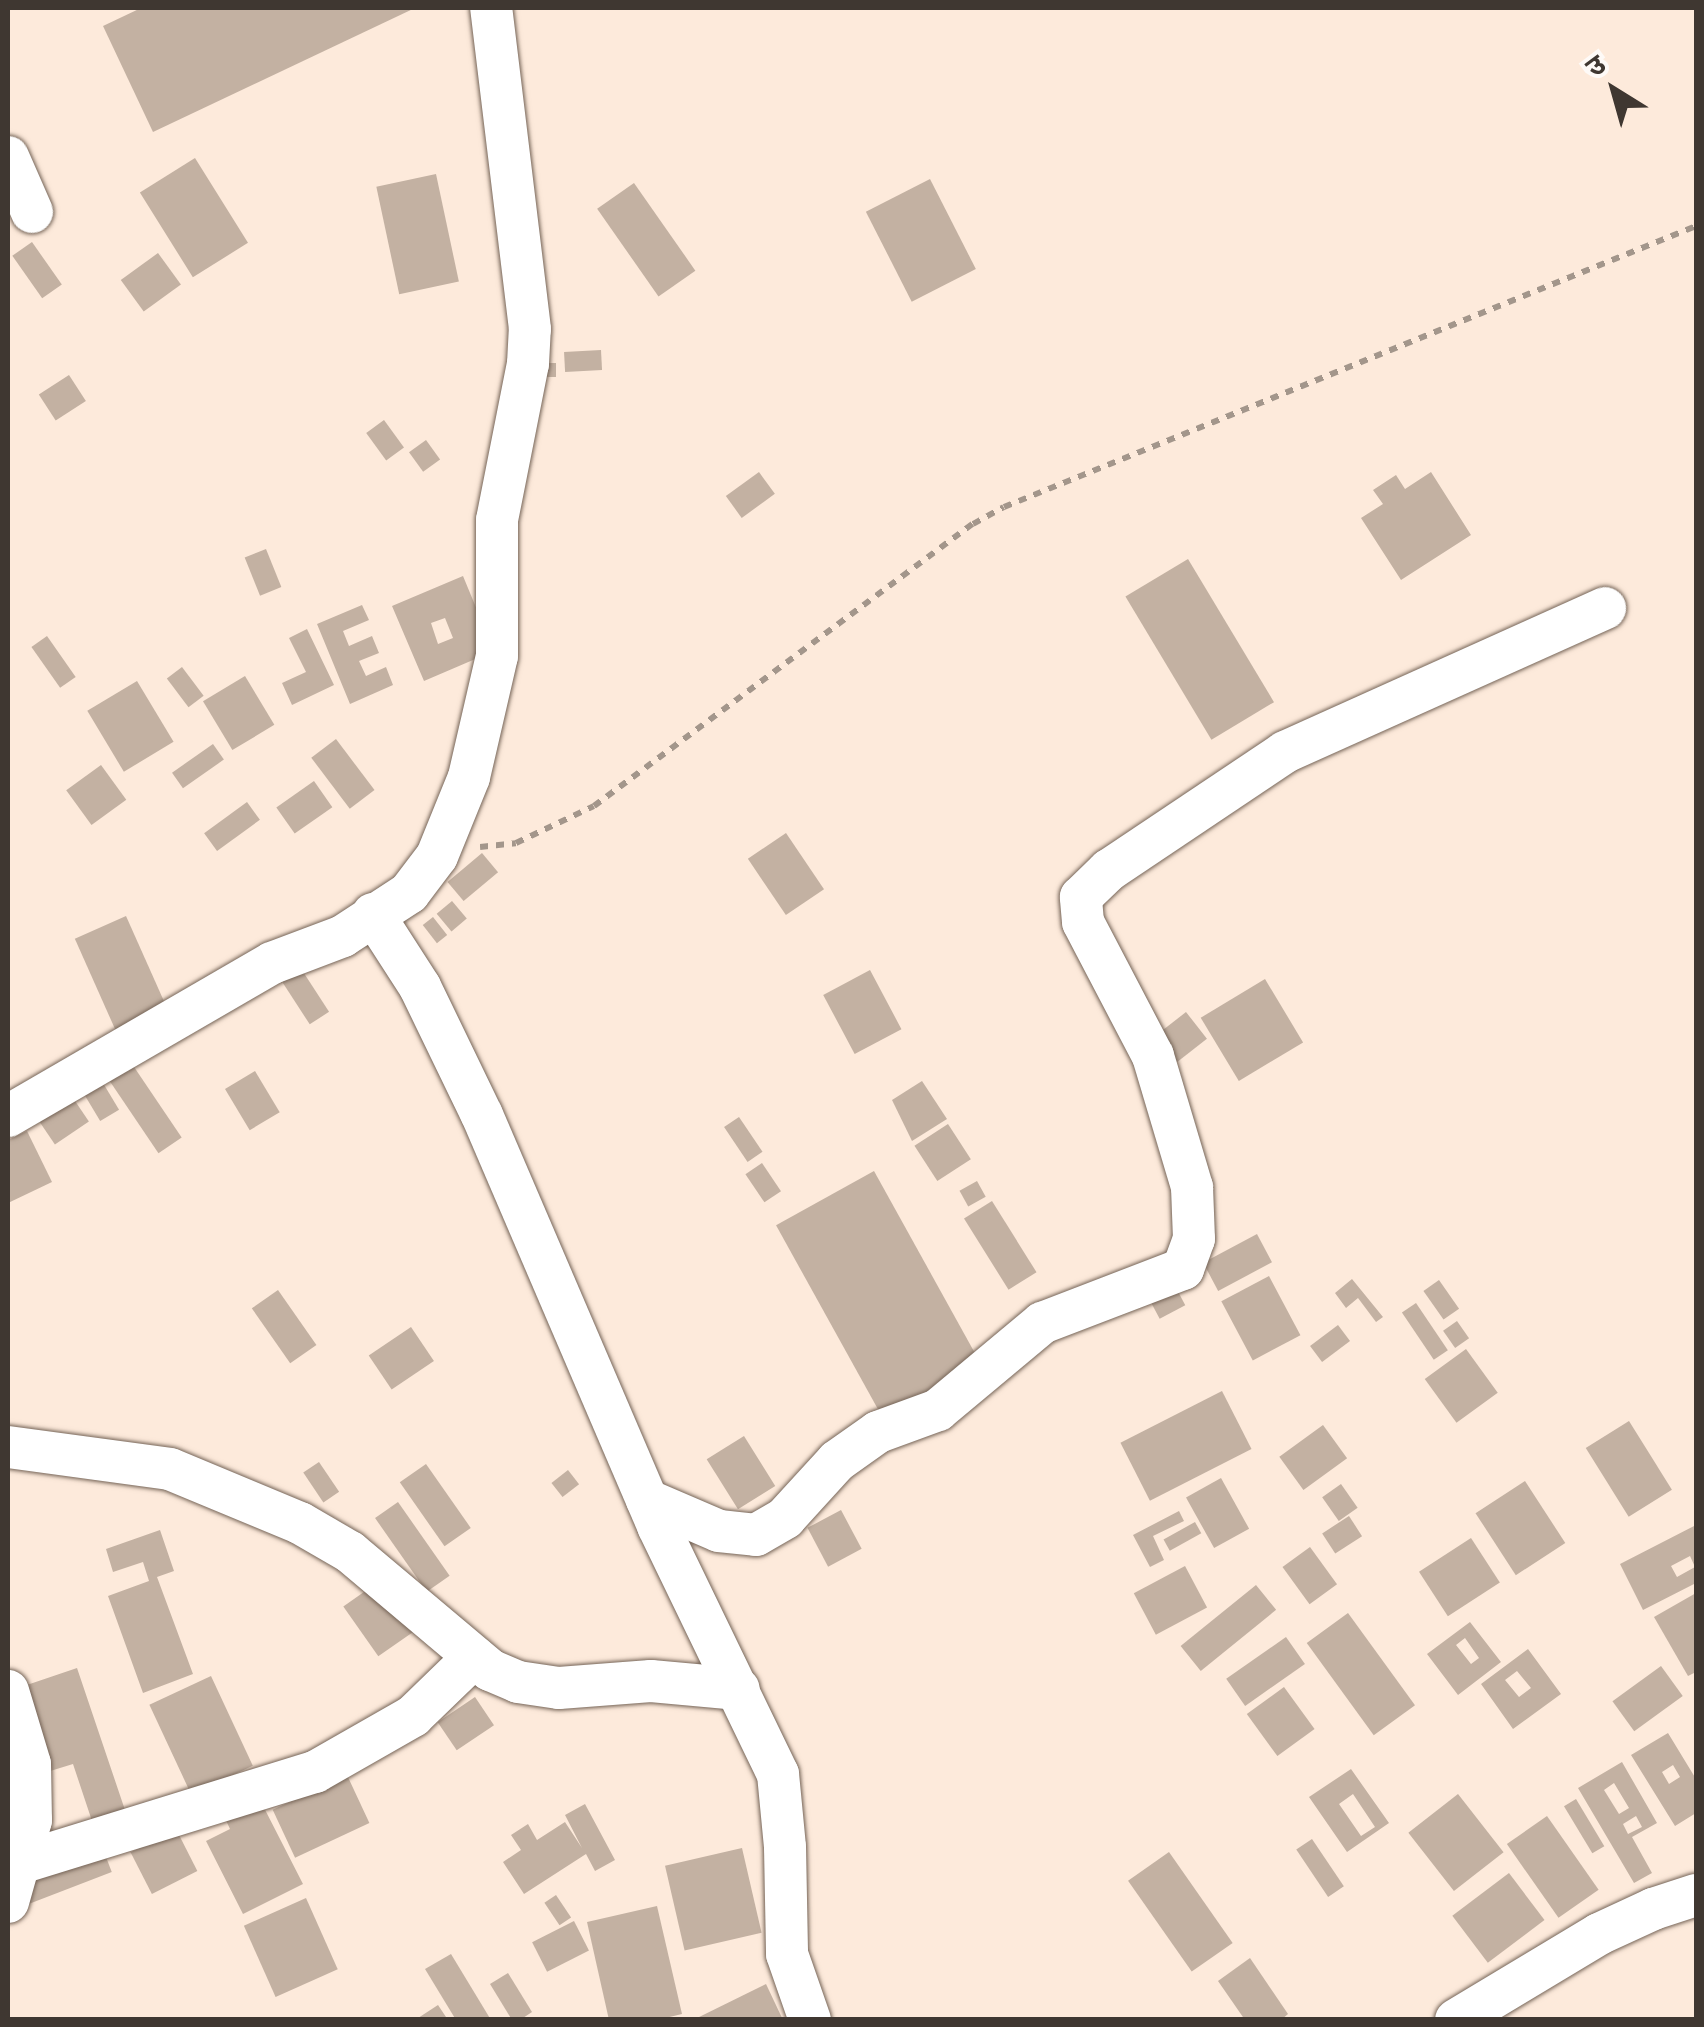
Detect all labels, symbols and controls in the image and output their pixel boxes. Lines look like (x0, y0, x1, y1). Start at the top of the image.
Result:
north arrow (1564, 40, 1664, 140)
text: उ (1579, 48, 1612, 84)

